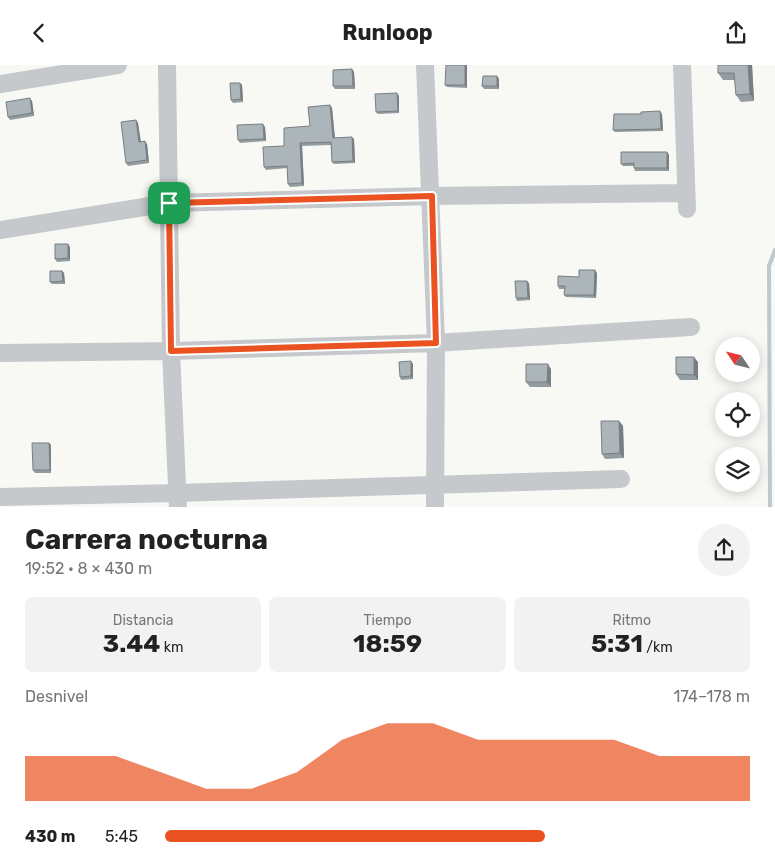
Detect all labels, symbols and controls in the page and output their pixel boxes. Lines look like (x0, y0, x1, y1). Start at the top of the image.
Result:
icon: back (25, 19, 53, 47)
text: Runloop (342, 19, 433, 46)
icon: share (722, 19, 750, 47)
pin (148, 182, 190, 224)
icon: arrive (155, 189, 183, 217)
north arrow (715, 337, 760, 383)
map controls (715, 337, 760, 492)
button: locate (715, 392, 760, 437)
button: layers (715, 447, 760, 492)
text: Carrera nocturna (25, 523, 268, 556)
button: share (698, 524, 750, 576)
text: 19:52 · 8 × 430 m (25, 559, 152, 578)
text: Distancia (113, 612, 174, 629)
text: Tiempo (363, 612, 412, 629)
text: Ritmo (613, 612, 651, 629)
text: 3.44 (103, 629, 160, 658)
text: 18:59 (353, 629, 422, 658)
text: 5:31 (591, 629, 643, 658)
text: km (160, 639, 184, 656)
text: /km (643, 639, 673, 656)
text: Desnivel (25, 687, 88, 706)
text: 174–178 m (674, 687, 750, 706)
text: 430 m (25, 827, 75, 846)
text: 5:45 (105, 827, 138, 846)

